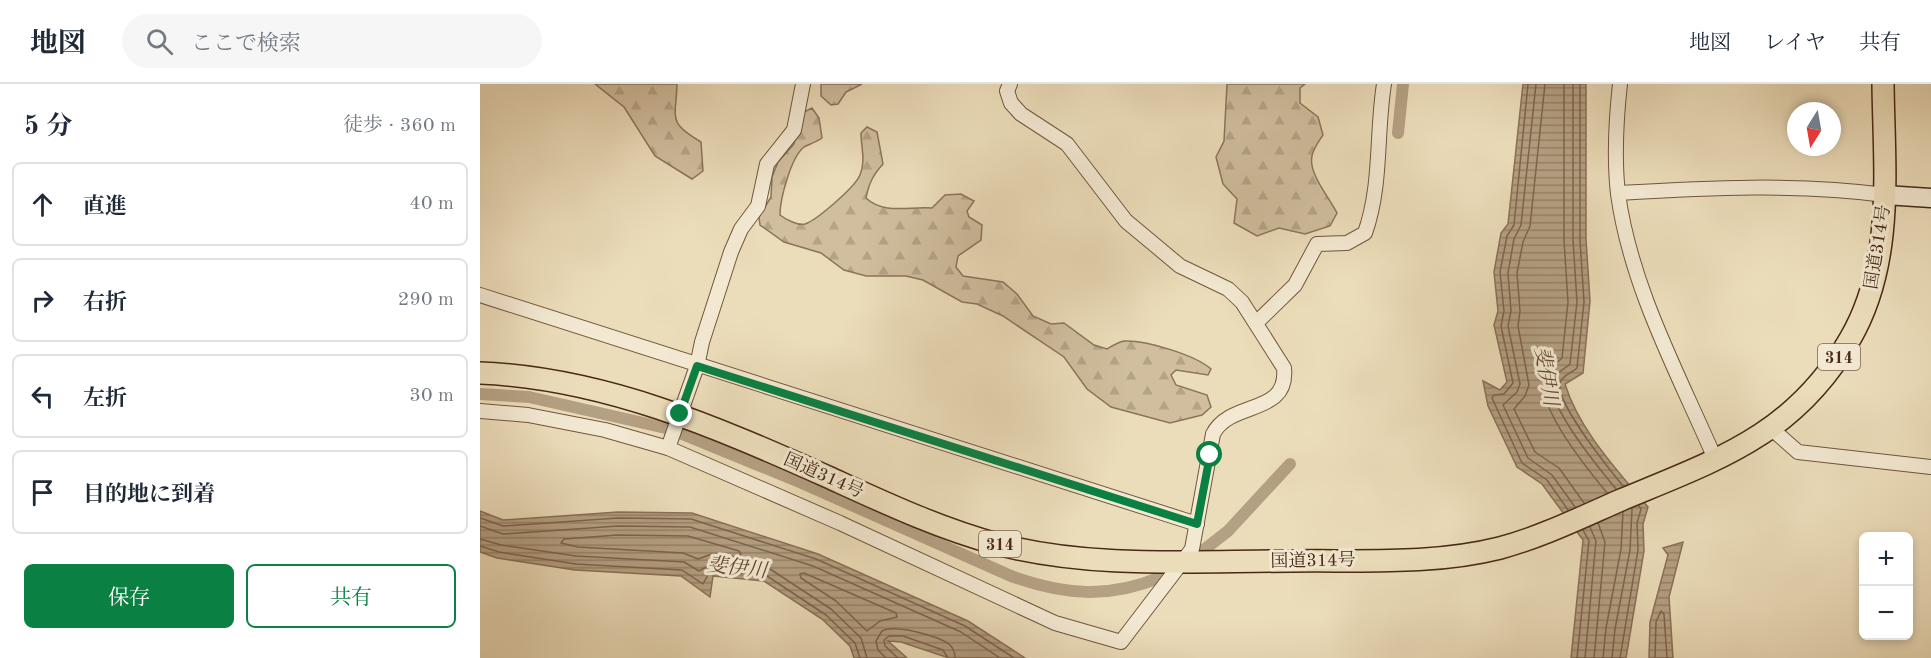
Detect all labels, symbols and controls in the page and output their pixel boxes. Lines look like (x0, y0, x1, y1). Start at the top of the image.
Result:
search box (122, 14, 542, 68)
icon: search (143, 25, 176, 58)
text: 地図 (30, 31, 86, 59)
text: ここで検索 (191, 33, 301, 55)
text: 地図 (1689, 33, 1731, 54)
text: レイヤ (1764, 33, 1826, 54)
text: 共有 (1859, 33, 1901, 54)
north arrow (1787, 102, 1841, 156)
text: 5 分 (24, 114, 72, 140)
text: 徒歩 · 360 m (343, 116, 456, 136)
icon: ahead (26, 188, 59, 221)
text: 40 m (409, 194, 454, 214)
text: 直進 (83, 196, 127, 218)
street label: 国道314号 (1860, 203, 1894, 291)
icon: right (26, 284, 59, 317)
text: 290 m (398, 290, 454, 310)
text: 右折 (83, 292, 127, 314)
road number: 314 (1818, 344, 1860, 370)
water label: 斐伊川 (1530, 345, 1562, 410)
icon: left (26, 380, 59, 413)
text: 30 m (409, 386, 454, 406)
text: 左折 (83, 388, 127, 410)
route end (666, 400, 692, 426)
route start (1196, 441, 1222, 467)
street label: 国道314号 (781, 449, 867, 501)
icon: arrive (26, 476, 59, 509)
text: 目的地に到着 (83, 484, 215, 506)
road number: 314 (979, 531, 1021, 557)
map controls (1859, 532, 1913, 640)
button: + (1859, 532, 1913, 586)
street label: 国道314号 (1270, 549, 1356, 571)
water label: 斐伊川 (706, 554, 770, 582)
button: 保存 (24, 564, 234, 628)
button: 共有 (246, 564, 456, 628)
button: − (1859, 586, 1913, 640)

